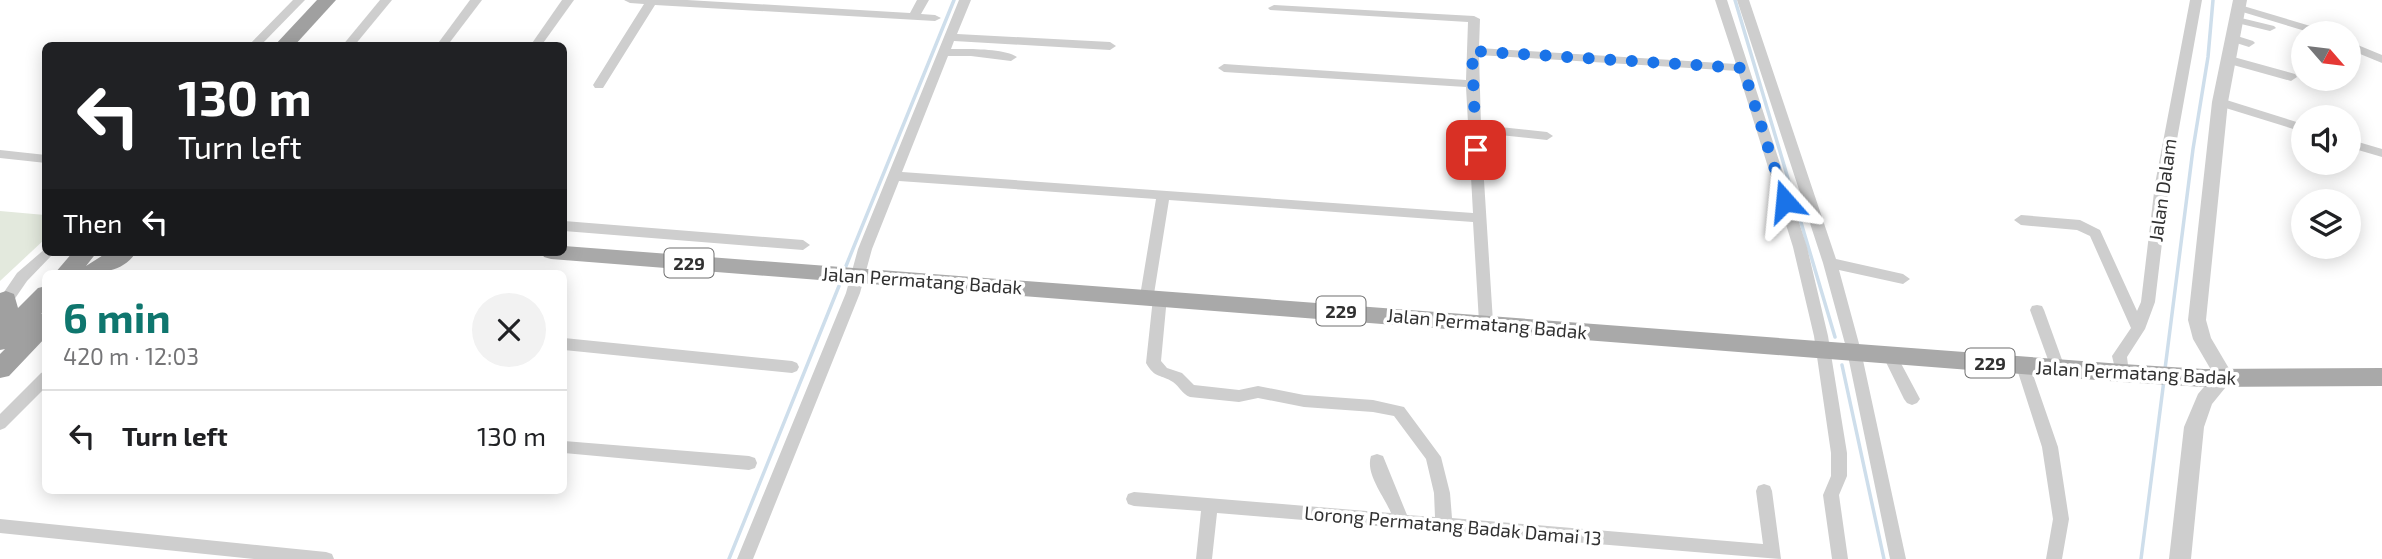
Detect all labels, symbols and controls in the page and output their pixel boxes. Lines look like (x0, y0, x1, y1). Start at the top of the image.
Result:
north arrow (2291, 21, 2361, 91)
map controls (2291, 21, 2361, 259)
text: 130 m (178, 67, 312, 126)
icon: left (63, 70, 154, 161)
button: sound (2291, 105, 2361, 175)
pin (1446, 120, 1506, 180)
text: Turn left (178, 127, 302, 165)
icon: arrive (1457, 131, 1495, 169)
street label: Jalan Dalam (2143, 137, 2181, 243)
position arrow (1748, 164, 1822, 238)
button: layers (2291, 189, 2361, 259)
icon: left (136, 203, 174, 241)
text: Then (63, 207, 122, 238)
road number: 229 (664, 248, 714, 278)
street label: Jalan Permatang Badak (821, 262, 1023, 299)
text: 6 min (63, 291, 171, 341)
button: close (472, 293, 546, 367)
road number: 229 (1316, 296, 1366, 326)
street label: Jalan Permatang Badak (1386, 303, 1588, 343)
text: 420 m · 12:03 (63, 342, 199, 370)
road number: 229 (1966, 348, 2014, 377)
street label: Jalan Permatang Badak (2035, 355, 2237, 389)
icon: left (63, 417, 101, 455)
text: Turn left (122, 420, 228, 451)
text: 130 m (477, 420, 546, 451)
street label: Lorong Permatang Badak Damai 13 (1303, 501, 1603, 549)

